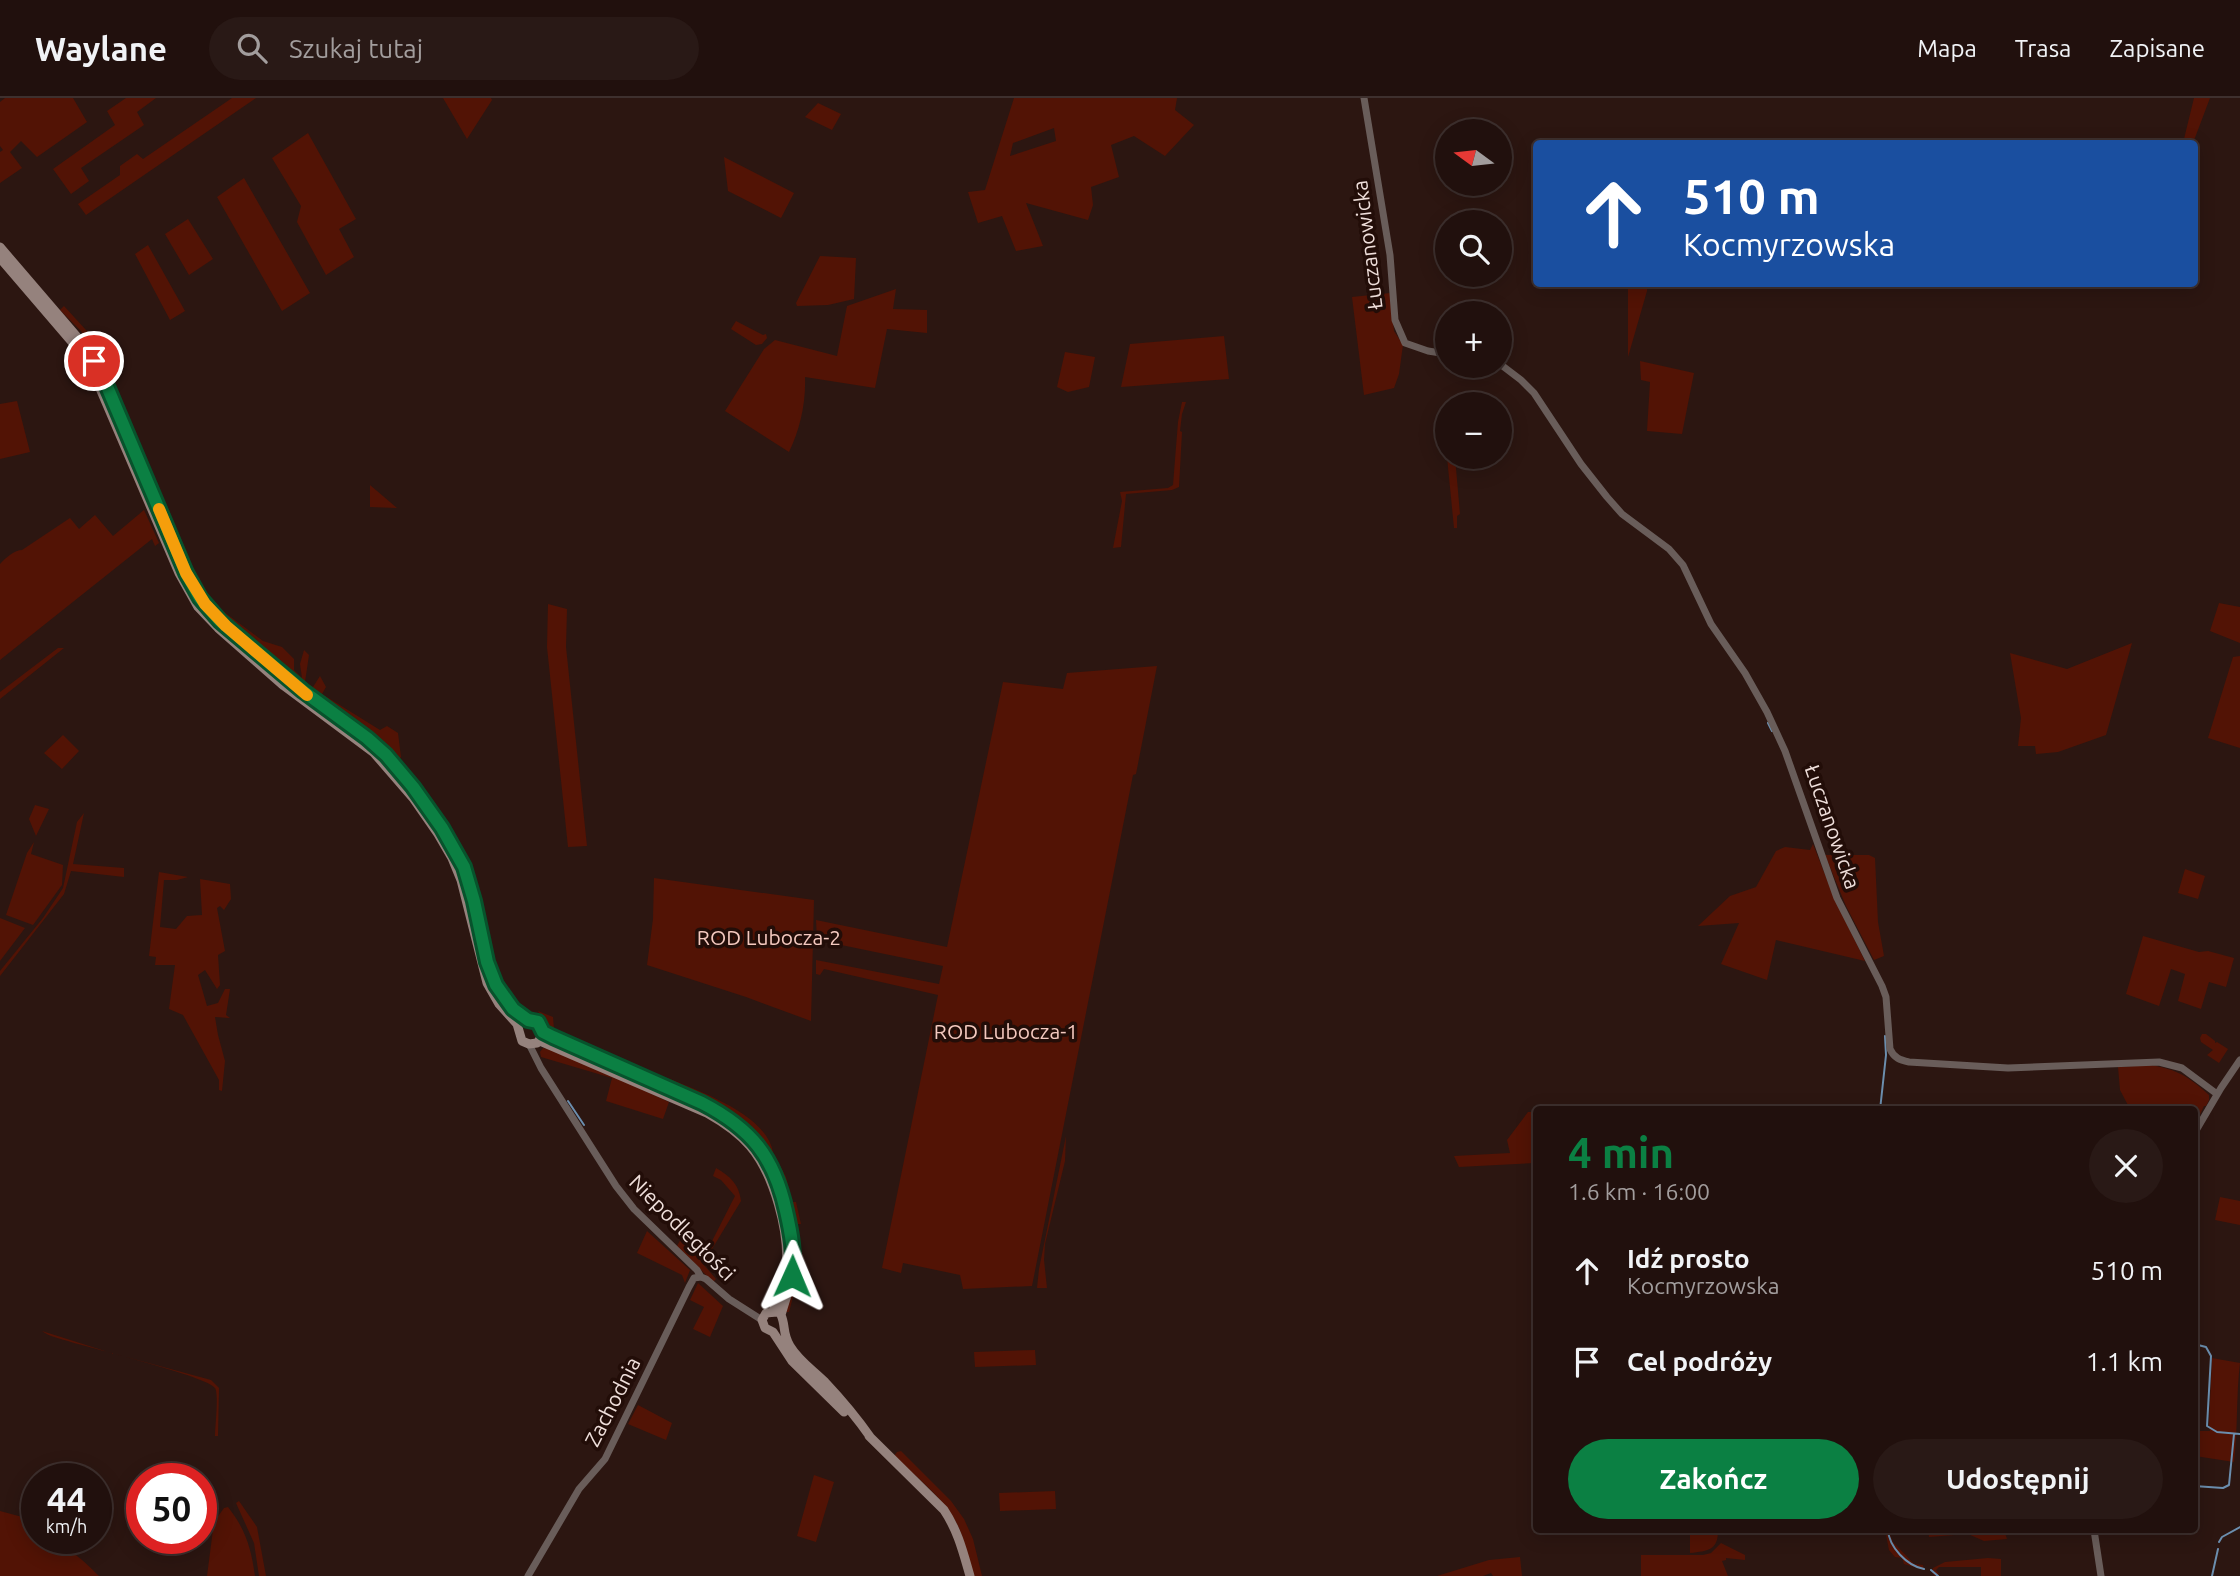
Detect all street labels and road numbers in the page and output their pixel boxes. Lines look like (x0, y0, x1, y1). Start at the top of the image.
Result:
street label: Łuczanowicka (1347, 179, 1387, 311)
street label: Łuczanowicka (1800, 761, 1865, 892)
street label: Niepodległości (625, 1169, 741, 1285)
street label: Zachodnia (579, 1353, 645, 1450)

